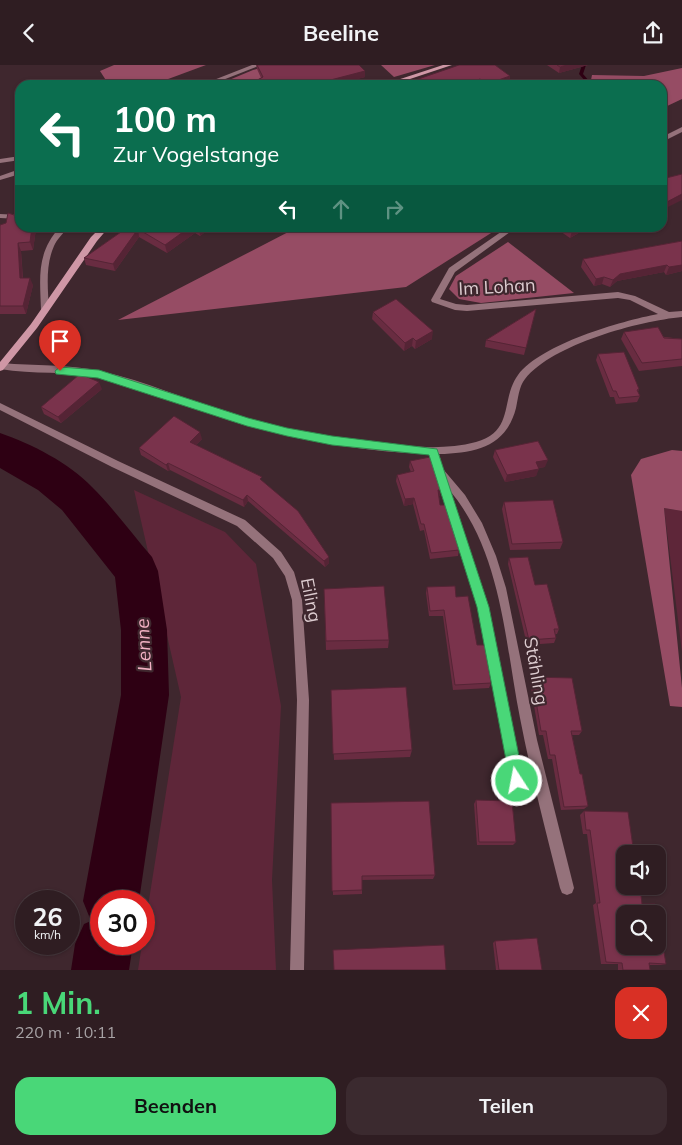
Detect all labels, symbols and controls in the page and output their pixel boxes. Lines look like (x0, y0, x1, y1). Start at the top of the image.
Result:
icon: back (15, 19, 43, 47)
text: Beeline (303, 19, 379, 47)
icon: share (639, 19, 667, 47)
text: 100 m (113, 97, 217, 141)
icon: left (30, 100, 95, 165)
text: Zur Vogelstange (113, 140, 279, 168)
icon: left (274, 195, 302, 223)
icon: ahead (327, 195, 355, 223)
icon: right (380, 195, 408, 223)
street label: Im Lohan (458, 273, 536, 300)
pin (39, 320, 81, 371)
icon: arrive (46, 327, 74, 355)
street label: Eiling (296, 576, 327, 624)
water label: Lenne (130, 618, 156, 672)
street label: Stähling (519, 635, 554, 707)
position arrow (490, 754, 542, 806)
map controls (616, 845, 666, 955)
button: sound (616, 845, 666, 895)
speed limit sign: 30 (90, 890, 155, 955)
text: 26 (32, 901, 63, 932)
button: search (616, 905, 666, 955)
text: km/h (34, 927, 61, 942)
text: 1 Min. (15, 984, 101, 1022)
button: close (615, 987, 667, 1039)
text: 220 m · 10:11 (15, 1022, 116, 1042)
button: Beenden (15, 1077, 336, 1135)
button: Teilen (346, 1077, 667, 1135)

